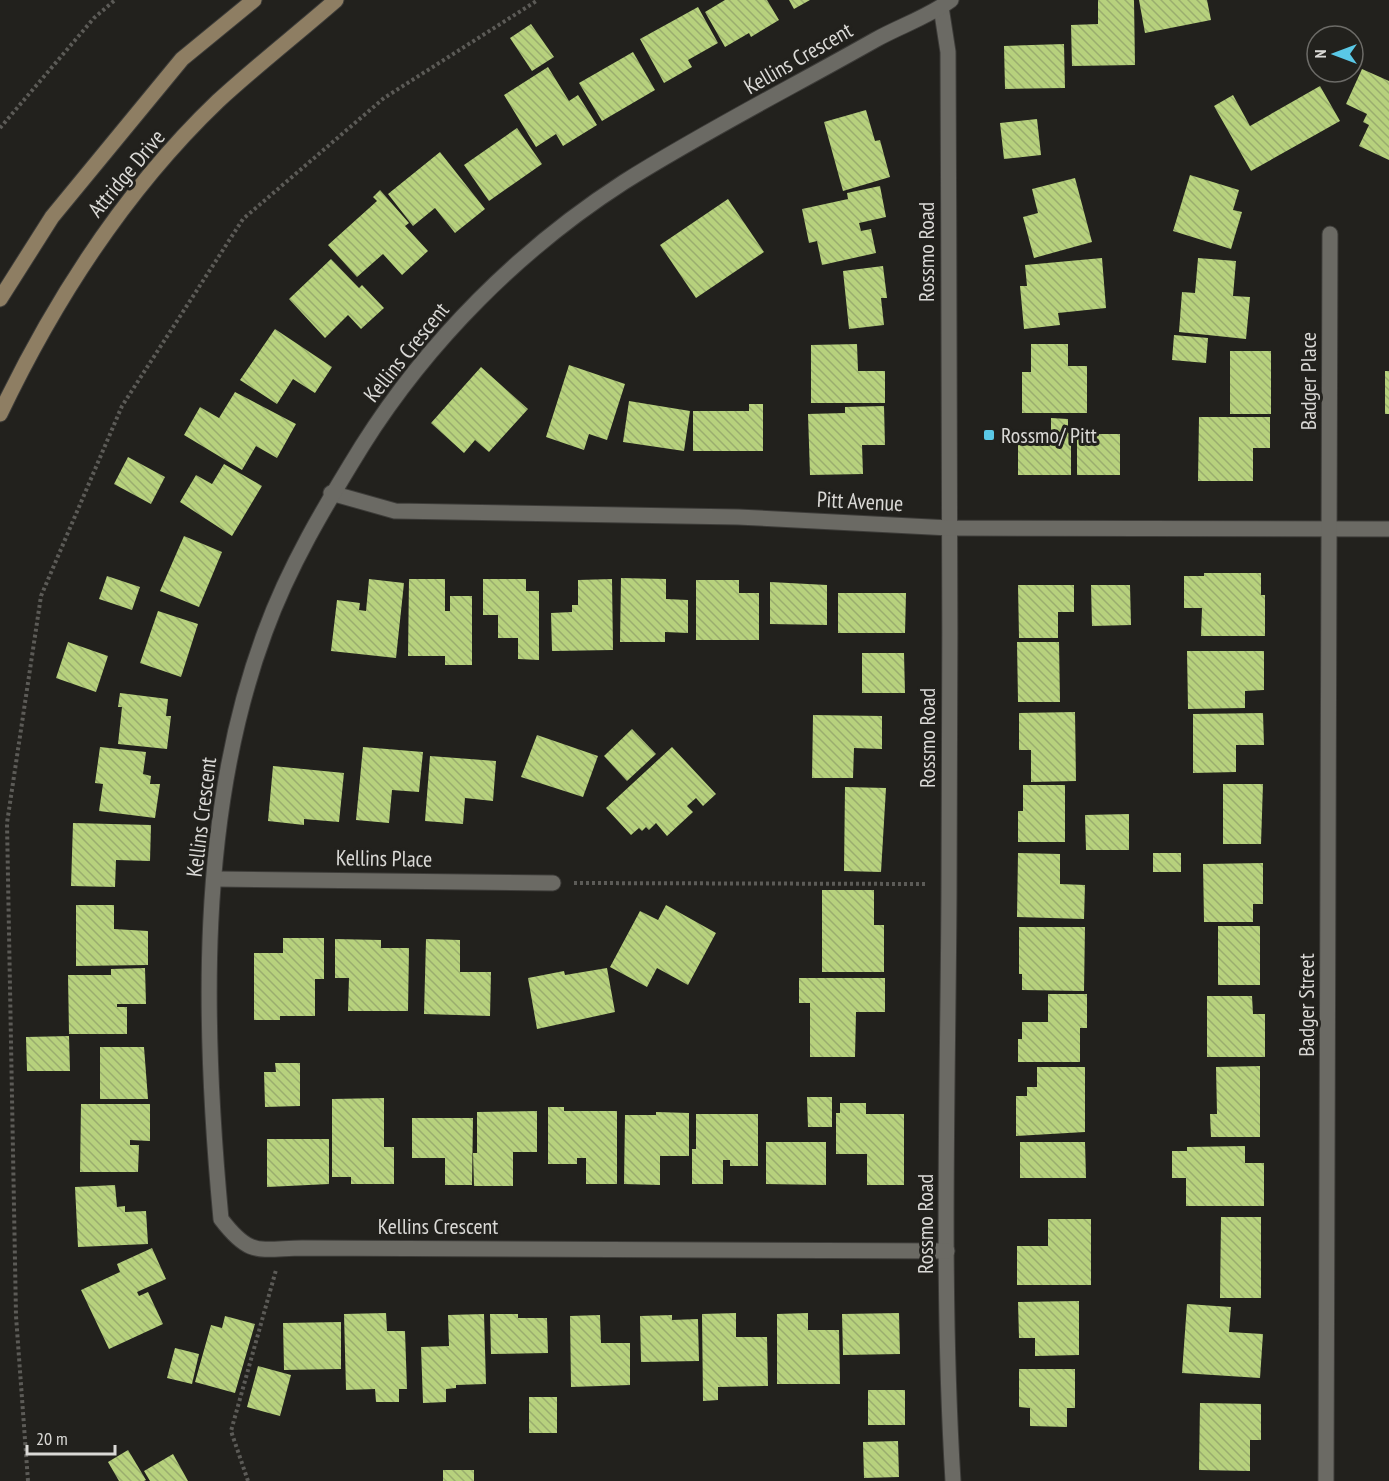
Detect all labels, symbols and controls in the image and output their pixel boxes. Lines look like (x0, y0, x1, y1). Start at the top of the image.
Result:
street label: Kellins Crescent (739, 16, 857, 100)
north arrow (1305, 24, 1365, 84)
text: N (1310, 50, 1330, 58)
street label: Attridge Drive (81, 123, 171, 223)
street label: Rossmo Road (912, 202, 940, 302)
street label: Kellins Crescent (357, 296, 455, 408)
street label: Badger Place (1294, 332, 1322, 430)
place label: Rossmo/ Pitt (1001, 421, 1097, 449)
marker: Rossmo/ Pitt (982, 428, 996, 442)
street label: Pitt Avenue (816, 485, 904, 517)
street label: Rossmo Road (913, 688, 941, 788)
street label: Kellins Crescent (180, 756, 222, 878)
street label: Kellins Place (336, 843, 432, 873)
street label: Badger Street (1292, 953, 1320, 1057)
street label: Rossmo Road (911, 1174, 939, 1274)
street label: Kellins Crescent (378, 1212, 498, 1240)
scale bar (27, 1418, 116, 1456)
text: 20 m (36, 1427, 68, 1450)

